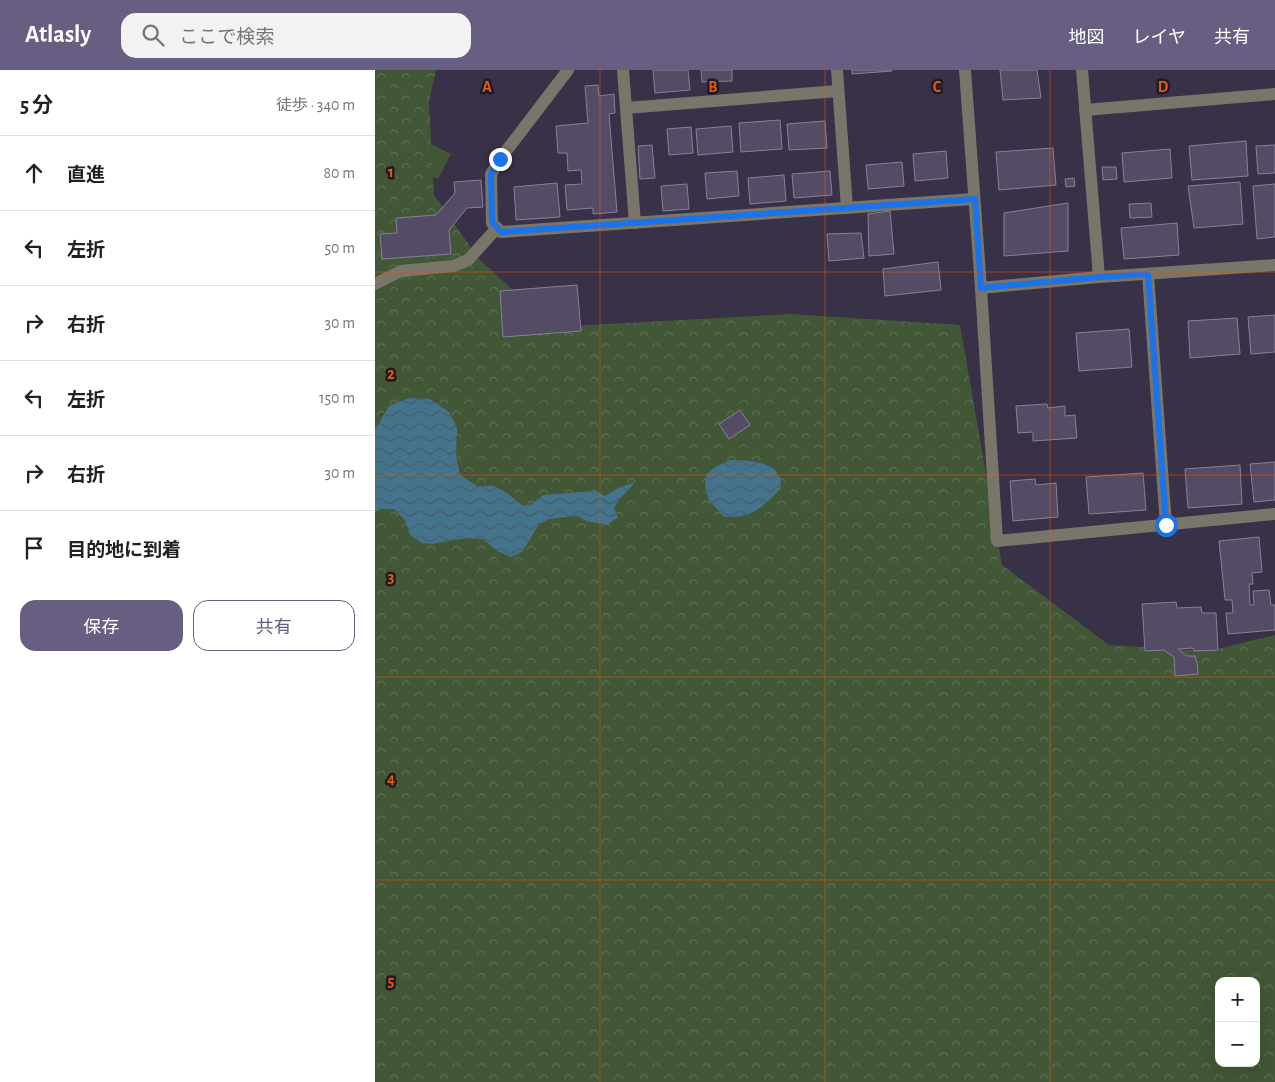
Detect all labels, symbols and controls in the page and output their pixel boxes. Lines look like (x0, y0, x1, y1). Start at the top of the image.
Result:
search box (121, 13, 471, 58)
icon: search (139, 21, 167, 49)
text: Atlasly (25, 23, 91, 47)
text: ここで検索 (179, 28, 274, 47)
text: 地図 (1069, 29, 1105, 47)
text: レイヤ (1133, 29, 1186, 47)
text: 共有 (1214, 29, 1250, 47)
text: A (482, 79, 492, 95)
text: B (708, 79, 718, 95)
text: C (933, 79, 942, 95)
text: D (1158, 79, 1169, 95)
text: 5 分 (20, 95, 53, 116)
text: 徒歩 · 340 m (276, 97, 355, 113)
route end (489, 148, 512, 171)
icon: ahead (20, 159, 48, 187)
text: 1 (388, 164, 394, 180)
text: 80 m (324, 165, 355, 181)
text: 直進 (67, 166, 105, 185)
icon: left (20, 234, 48, 262)
text: 50 m (324, 240, 355, 256)
text: 左折 (67, 241, 105, 260)
icon: right (20, 309, 48, 337)
text: 30 m (325, 315, 355, 331)
text: 右折 (67, 316, 105, 335)
text: 2 (387, 366, 395, 382)
icon: left (20, 384, 48, 412)
text: 150 m (319, 390, 355, 406)
text: 左折 (67, 391, 105, 410)
icon: right (20, 459, 48, 487)
text: 30 m (325, 465, 355, 481)
text: 右折 (67, 466, 105, 485)
route start (1155, 514, 1178, 537)
icon: arrive (20, 534, 48, 562)
text: 目的地に到着 (67, 541, 181, 560)
text: 3 (388, 569, 395, 585)
button: 保存 (20, 600, 183, 651)
button: 共有 (193, 600, 355, 651)
text: 4 (387, 771, 395, 787)
text: 5 (388, 973, 395, 989)
map controls (1215, 977, 1260, 1067)
button: + (1215, 977, 1260, 1022)
button: − (1215, 1022, 1260, 1067)

